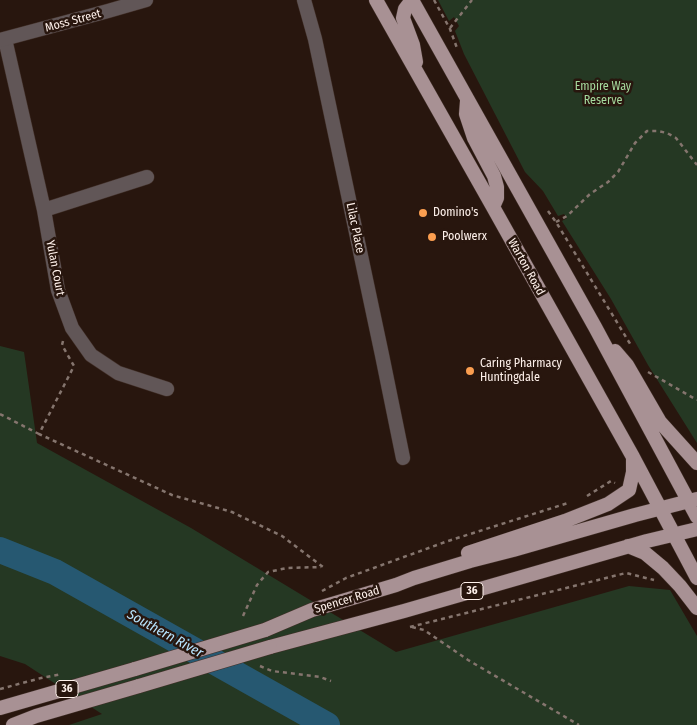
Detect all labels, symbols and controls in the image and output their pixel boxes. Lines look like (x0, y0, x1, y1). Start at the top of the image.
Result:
street label: Moss Street (43, 7, 103, 35)
park label: Empire Way Reserve (575, 80, 631, 108)
street label: Lilac Place (343, 201, 367, 255)
place label: Domino's (433, 206, 478, 220)
marker: Domino's (417, 207, 429, 219)
place label: Poolwerx (442, 230, 487, 244)
marker: Poolwerx (426, 231, 438, 243)
street label: Warton Road (504, 236, 548, 298)
street label: Yulan Court (43, 239, 67, 297)
place label: Caring Pharmacy Huntingdale (480, 357, 562, 385)
marker: Caring Pharmacy Huntingdale (464, 365, 476, 377)
road number: 36 (461, 582, 483, 600)
street label: Spencer Road (313, 583, 381, 617)
water label: Southern River (124, 606, 206, 662)
road number: 36 (56, 681, 78, 698)

